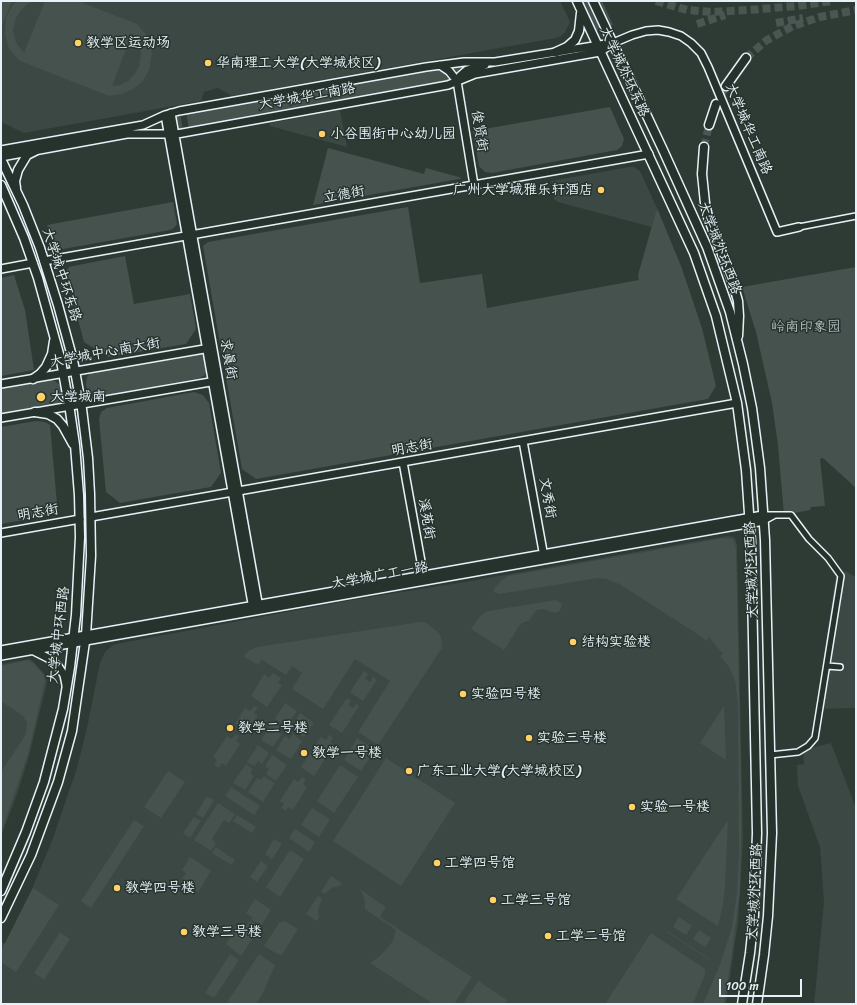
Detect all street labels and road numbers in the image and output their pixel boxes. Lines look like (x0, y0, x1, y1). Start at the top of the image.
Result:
street label: 大学城外环东路 (596, 24, 652, 120)
street label: 大学城华工南路 (257, 80, 357, 114)
street label: 大学城华工南路 (721, 81, 775, 177)
street label: 俊贤街 (467, 109, 491, 153)
street label: 立德街 (322, 183, 366, 207)
street label: 大学城外环西路 (694, 199, 744, 297)
street label: 大学城中环东路 (38, 226, 84, 324)
street label: 大学城中心南大街 (48, 335, 162, 371)
street label: 求真街 (216, 337, 240, 381)
street label: 明志街 (390, 436, 434, 460)
street label: 文秀街 (535, 476, 559, 520)
street label: 溪苑街 (414, 497, 438, 541)
street label: 明志街 (16, 501, 60, 525)
street label: 大学城外环西路 (742, 521, 762, 619)
street label: 大学城广工一路 (330, 559, 430, 593)
street label: 大学城中环西路 (45, 585, 73, 685)
street label: 大学城外环西路 (744, 843, 766, 941)

